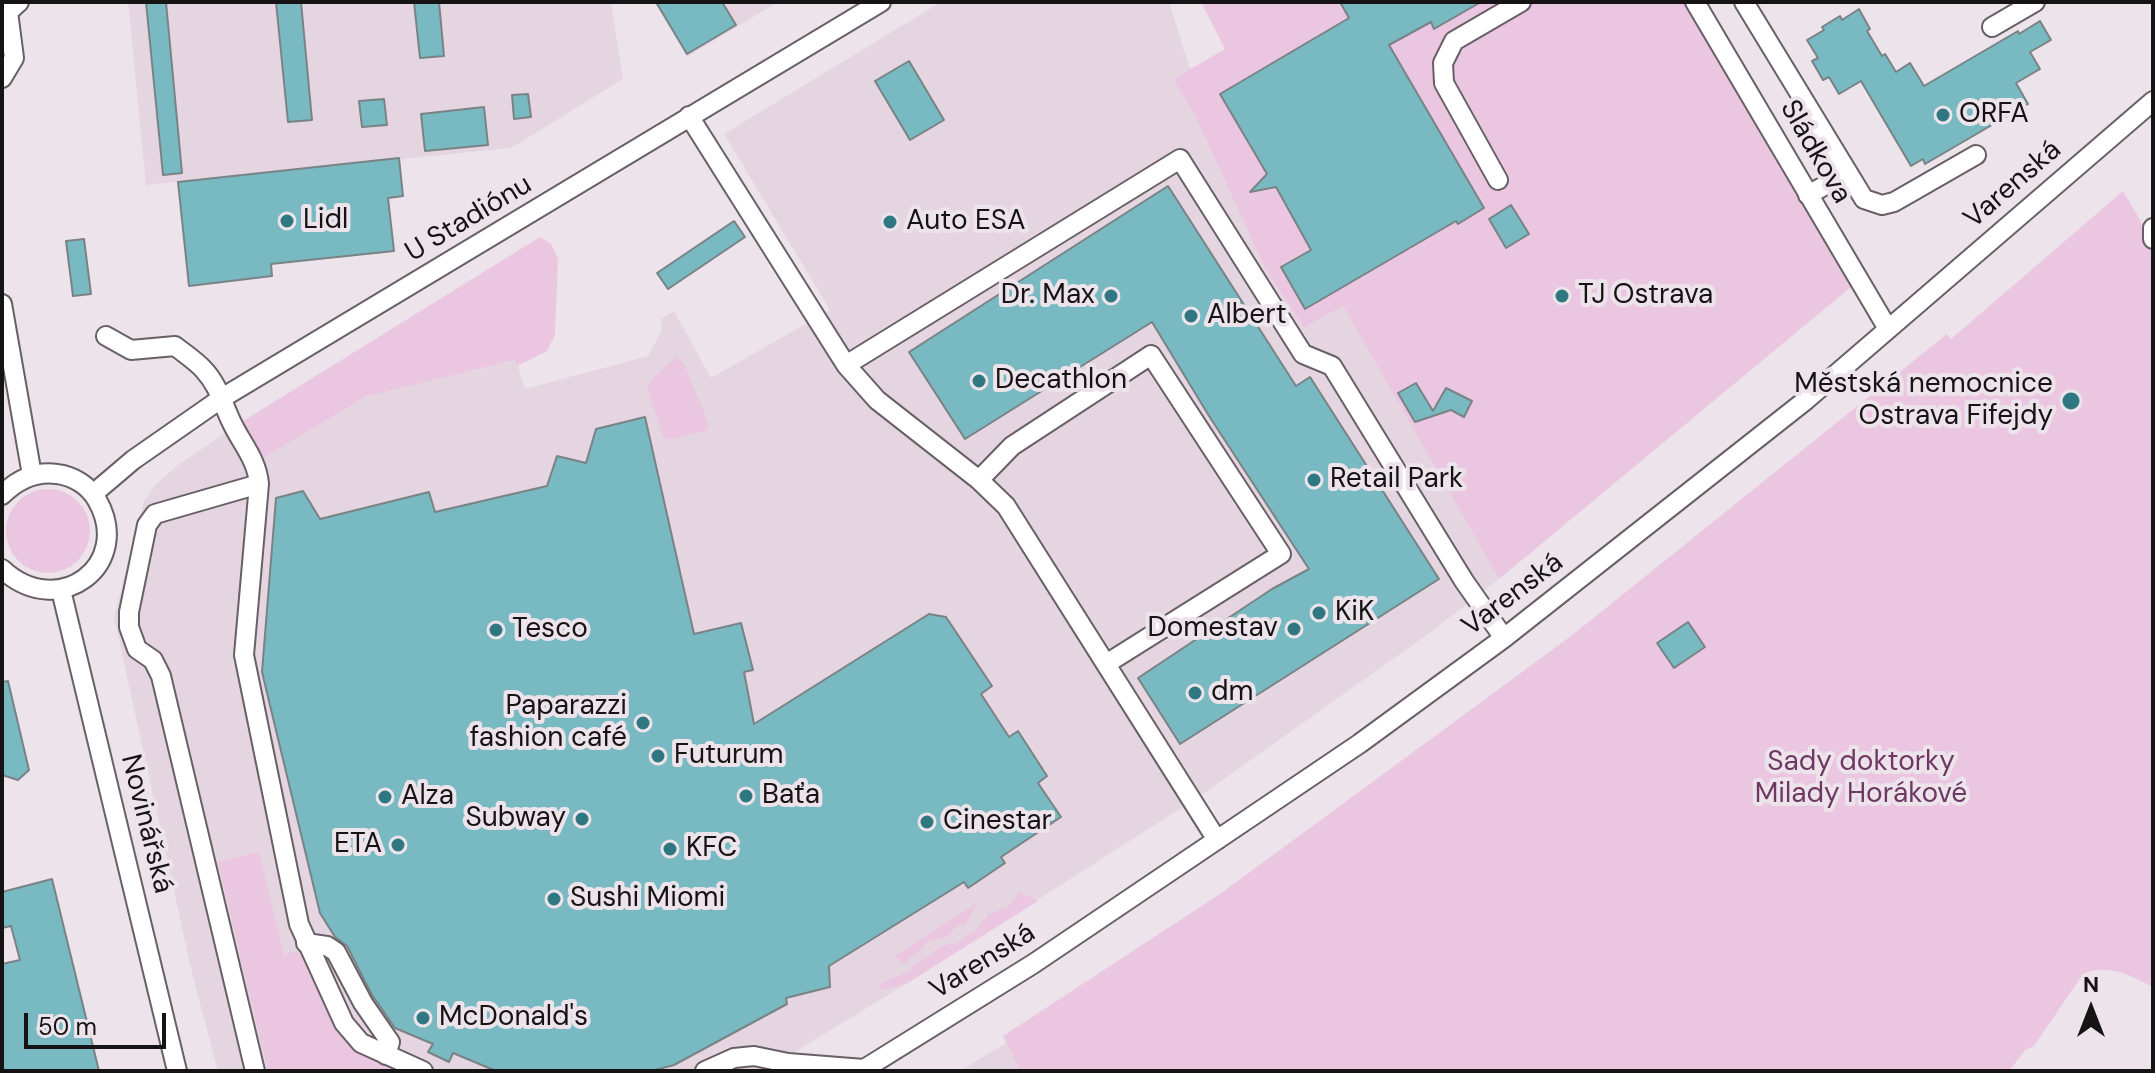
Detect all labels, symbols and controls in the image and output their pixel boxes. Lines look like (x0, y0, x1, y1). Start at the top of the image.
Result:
street label: Sládkova (1772, 94, 1858, 210)
place label: ORFA (1959, 98, 2029, 132)
marker: ORFA (1934, 106, 1952, 124)
street label: Varenská (1958, 134, 2068, 236)
street label: U Stadiónu (400, 168, 538, 270)
place label: Lidl (303, 204, 348, 238)
place label: Auto ESA (906, 205, 1026, 239)
marker: Lidl (278, 212, 296, 230)
marker: Auto ESA (881, 213, 899, 231)
place label: Dr. Max (1001, 279, 1095, 313)
place label: TJ Ostrava (1578, 279, 1713, 313)
marker: Dr. Max (1102, 287, 1120, 305)
marker: TJ Ostrava (1553, 287, 1571, 305)
place label: Albert (1207, 299, 1287, 333)
marker: Albert (1182, 307, 1200, 325)
place label: Decathlon (995, 364, 1127, 398)
place label: Městská nemocnice Ostrava Fifejdy (1794, 368, 2053, 434)
marker: Decathlon (970, 372, 988, 390)
marker: Městská nemocnice Ostrava Fifejdy (2060, 390, 2082, 412)
place label: Retail Park (1330, 463, 1463, 497)
marker: Retail Park (1305, 471, 1323, 489)
street label: Varenská (1456, 546, 1570, 644)
place label: KiK (1335, 596, 1374, 630)
marker: KiK (1310, 604, 1328, 622)
place label: Domestav (1147, 612, 1278, 646)
place label: Tesco (512, 613, 588, 647)
marker: Domestav (1285, 620, 1303, 638)
marker: Tesco (487, 621, 505, 639)
place label: dm (1211, 676, 1254, 710)
marker: dm (1186, 684, 1204, 702)
place label: Paparazzi fashion café (470, 690, 627, 756)
marker: Paparazzi fashion café (634, 714, 652, 732)
place label: Futurum (674, 739, 783, 773)
park label: Sady doktorky Milady Horákové (1755, 746, 1967, 812)
marker: Futurum (649, 747, 667, 765)
street label: Novinářská (113, 751, 179, 897)
place label: Baťa (762, 779, 820, 813)
place label: Alza (401, 780, 454, 814)
marker: Baťa (737, 787, 755, 805)
marker: Alza (376, 788, 394, 806)
place label: Subway (465, 802, 566, 836)
place label: Cinestar (943, 805, 1052, 839)
marker: Subway (573, 810, 591, 828)
marker: Cinestar (918, 813, 936, 831)
place label: ETA (334, 828, 382, 862)
place label: KFC (686, 832, 737, 866)
marker: ETA (389, 836, 407, 854)
marker: KFC (661, 840, 679, 858)
place label: Sushi Miomi (570, 882, 725, 916)
marker: Sushi Miomi (545, 890, 563, 908)
street label: Varenská (924, 917, 1042, 1007)
north arrow (2051, 969, 2131, 1049)
text: N (2083, 970, 2099, 999)
scale bar (28, 997, 170, 1047)
place label: McDonald's (439, 1001, 588, 1035)
marker: McDonald's (414, 1009, 432, 1027)
text: 50 m (38, 1011, 97, 1042)

